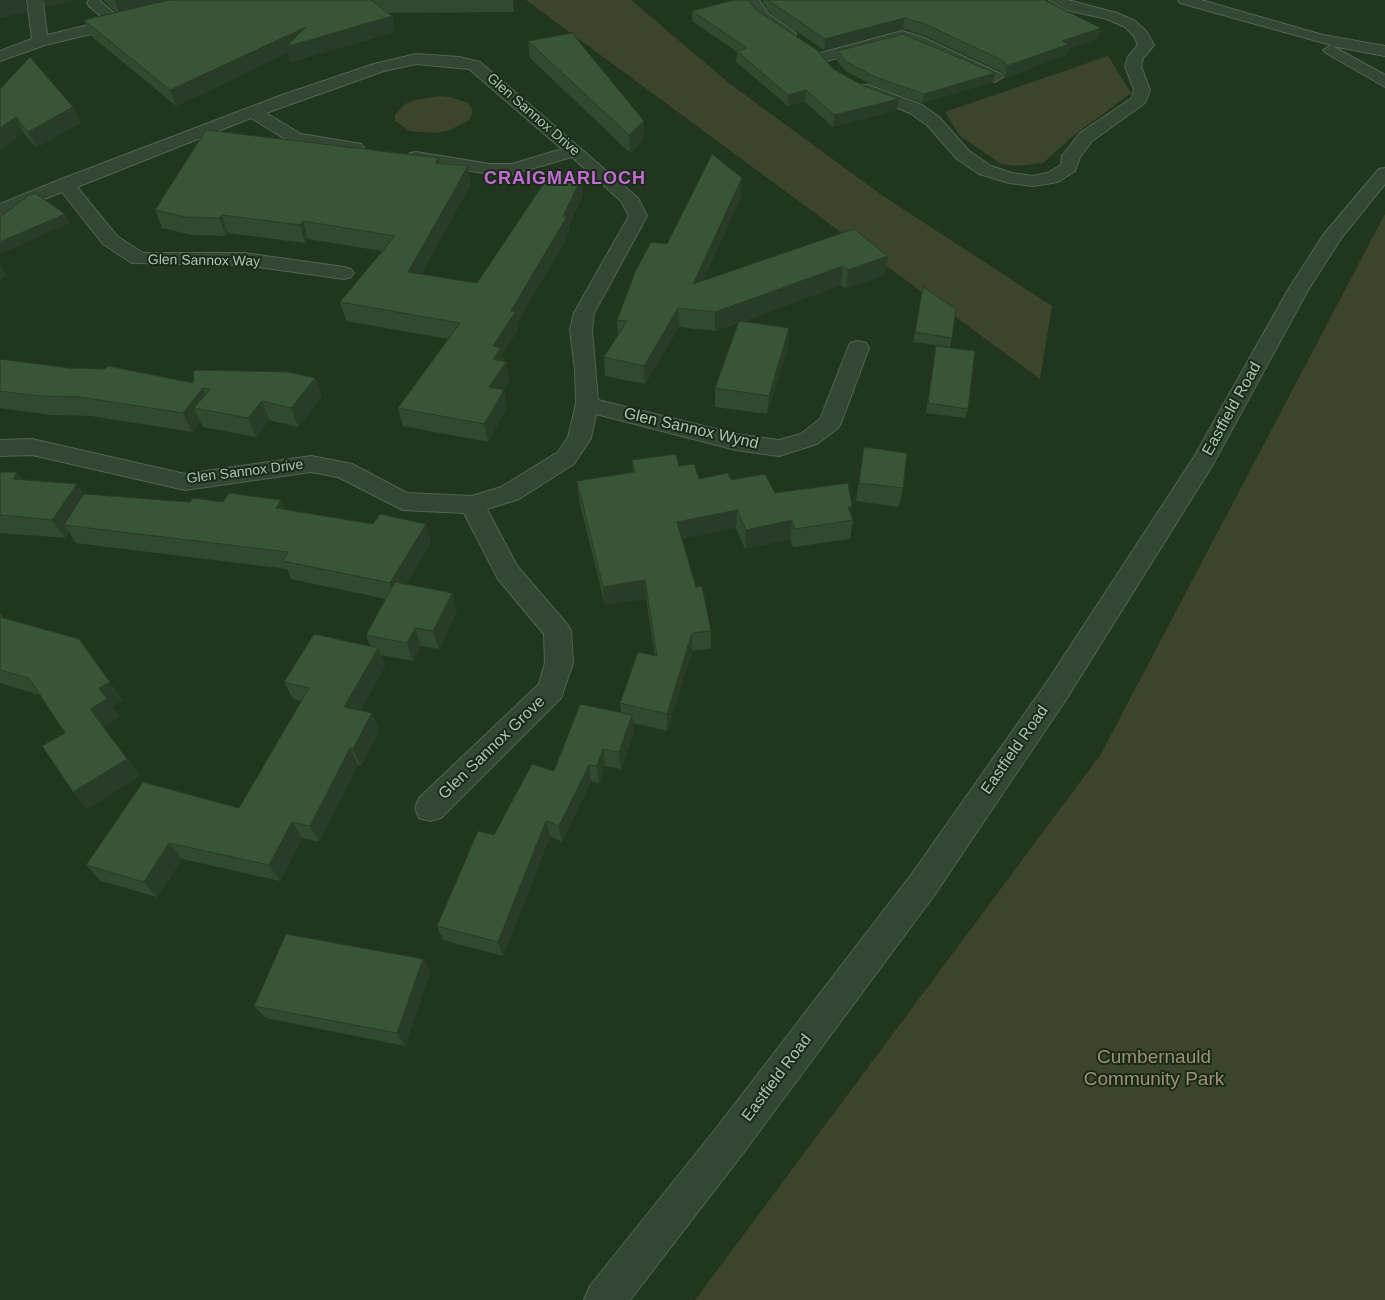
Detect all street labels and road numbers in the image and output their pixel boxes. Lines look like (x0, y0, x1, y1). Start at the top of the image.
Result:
street label: Glen Sannox Drive (483, 70, 583, 160)
street label: Glen Sannox Way (148, 252, 260, 270)
street label: Eastfield Road (1198, 359, 1266, 459)
street label: Glen Sannox Wynd (622, 404, 760, 454)
street label: Glen Sannox Drive (186, 457, 304, 487)
street label: Glen Sannox Grove (435, 692, 549, 804)
street label: Eastfield Road (977, 702, 1053, 798)
street label: Eastfield Road (738, 1031, 816, 1125)

